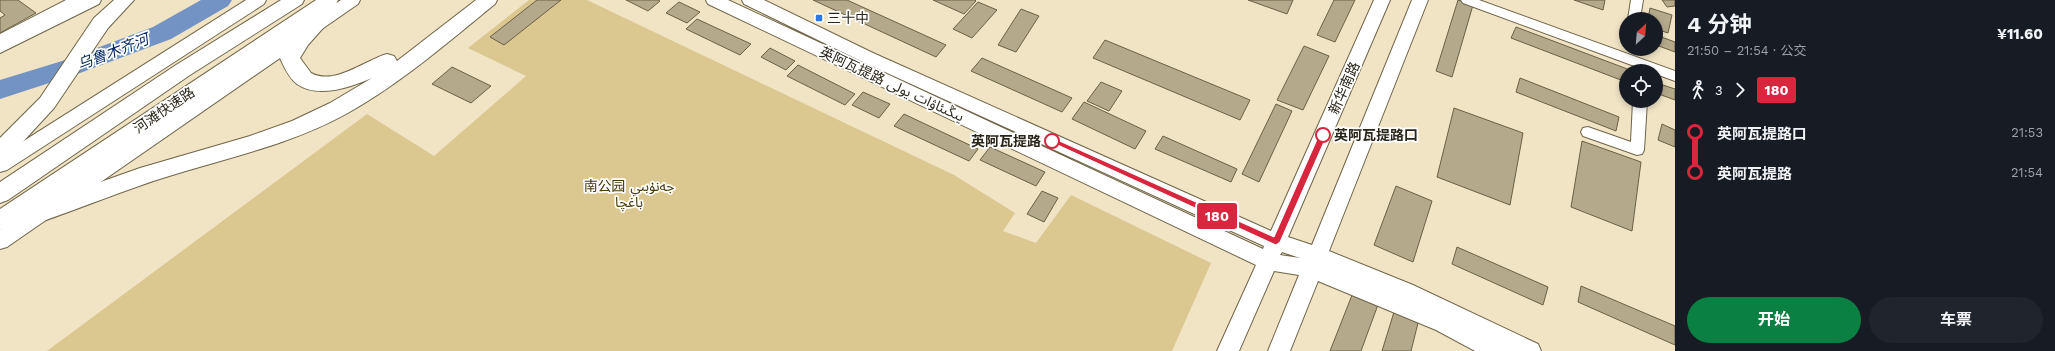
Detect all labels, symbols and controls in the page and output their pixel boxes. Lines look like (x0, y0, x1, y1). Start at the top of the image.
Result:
place label: 三十中 (827, 10, 869, 26)
north arrow (1619, 12, 1663, 56)
map controls (1619, 12, 1663, 108)
text: 4 分钟 (1687, 12, 1752, 37)
marker: 三十中 (814, 13, 824, 23)
text: ¥11.60 (1997, 25, 2043, 43)
water label: 乌鲁木齐河 (75, 29, 154, 74)
street label: 英阿瓦提路 يىڭىئاۋات يولى (817, 43, 967, 125)
text: 21:50 – 21:54 · 公交 (1687, 43, 1806, 58)
street label: 新华南路 (1325, 59, 1363, 117)
button: locate (1619, 64, 1663, 108)
icon: walk (1687, 79, 1709, 101)
icon: forward (1729, 79, 1751, 101)
text: 180 (1765, 82, 1788, 98)
text: 3 (1715, 83, 1723, 98)
street label: 河滩快速路 (131, 84, 197, 136)
text: 英阿瓦提路口 (1717, 125, 1807, 143)
text: 21:53 (2011, 125, 2043, 140)
marker: 英阿瓦提路口 (1315, 127, 1331, 143)
place label: 英阿瓦提路口 (1334, 127, 1418, 143)
place label: 英阿瓦提路 (971, 133, 1041, 149)
marker: 英阿瓦提路 (1044, 133, 1060, 149)
text: 英阿瓦提路 (1717, 165, 1792, 183)
text: 21:54 (2011, 165, 2043, 180)
park label: 南公园 جەنۇبىي باغچا (583, 178, 675, 212)
line badge: 180 (1194, 203, 1240, 229)
text: 180 (1205, 208, 1229, 224)
button: 开始 (1687, 297, 1861, 343)
button: 车票 (1869, 297, 2043, 343)

